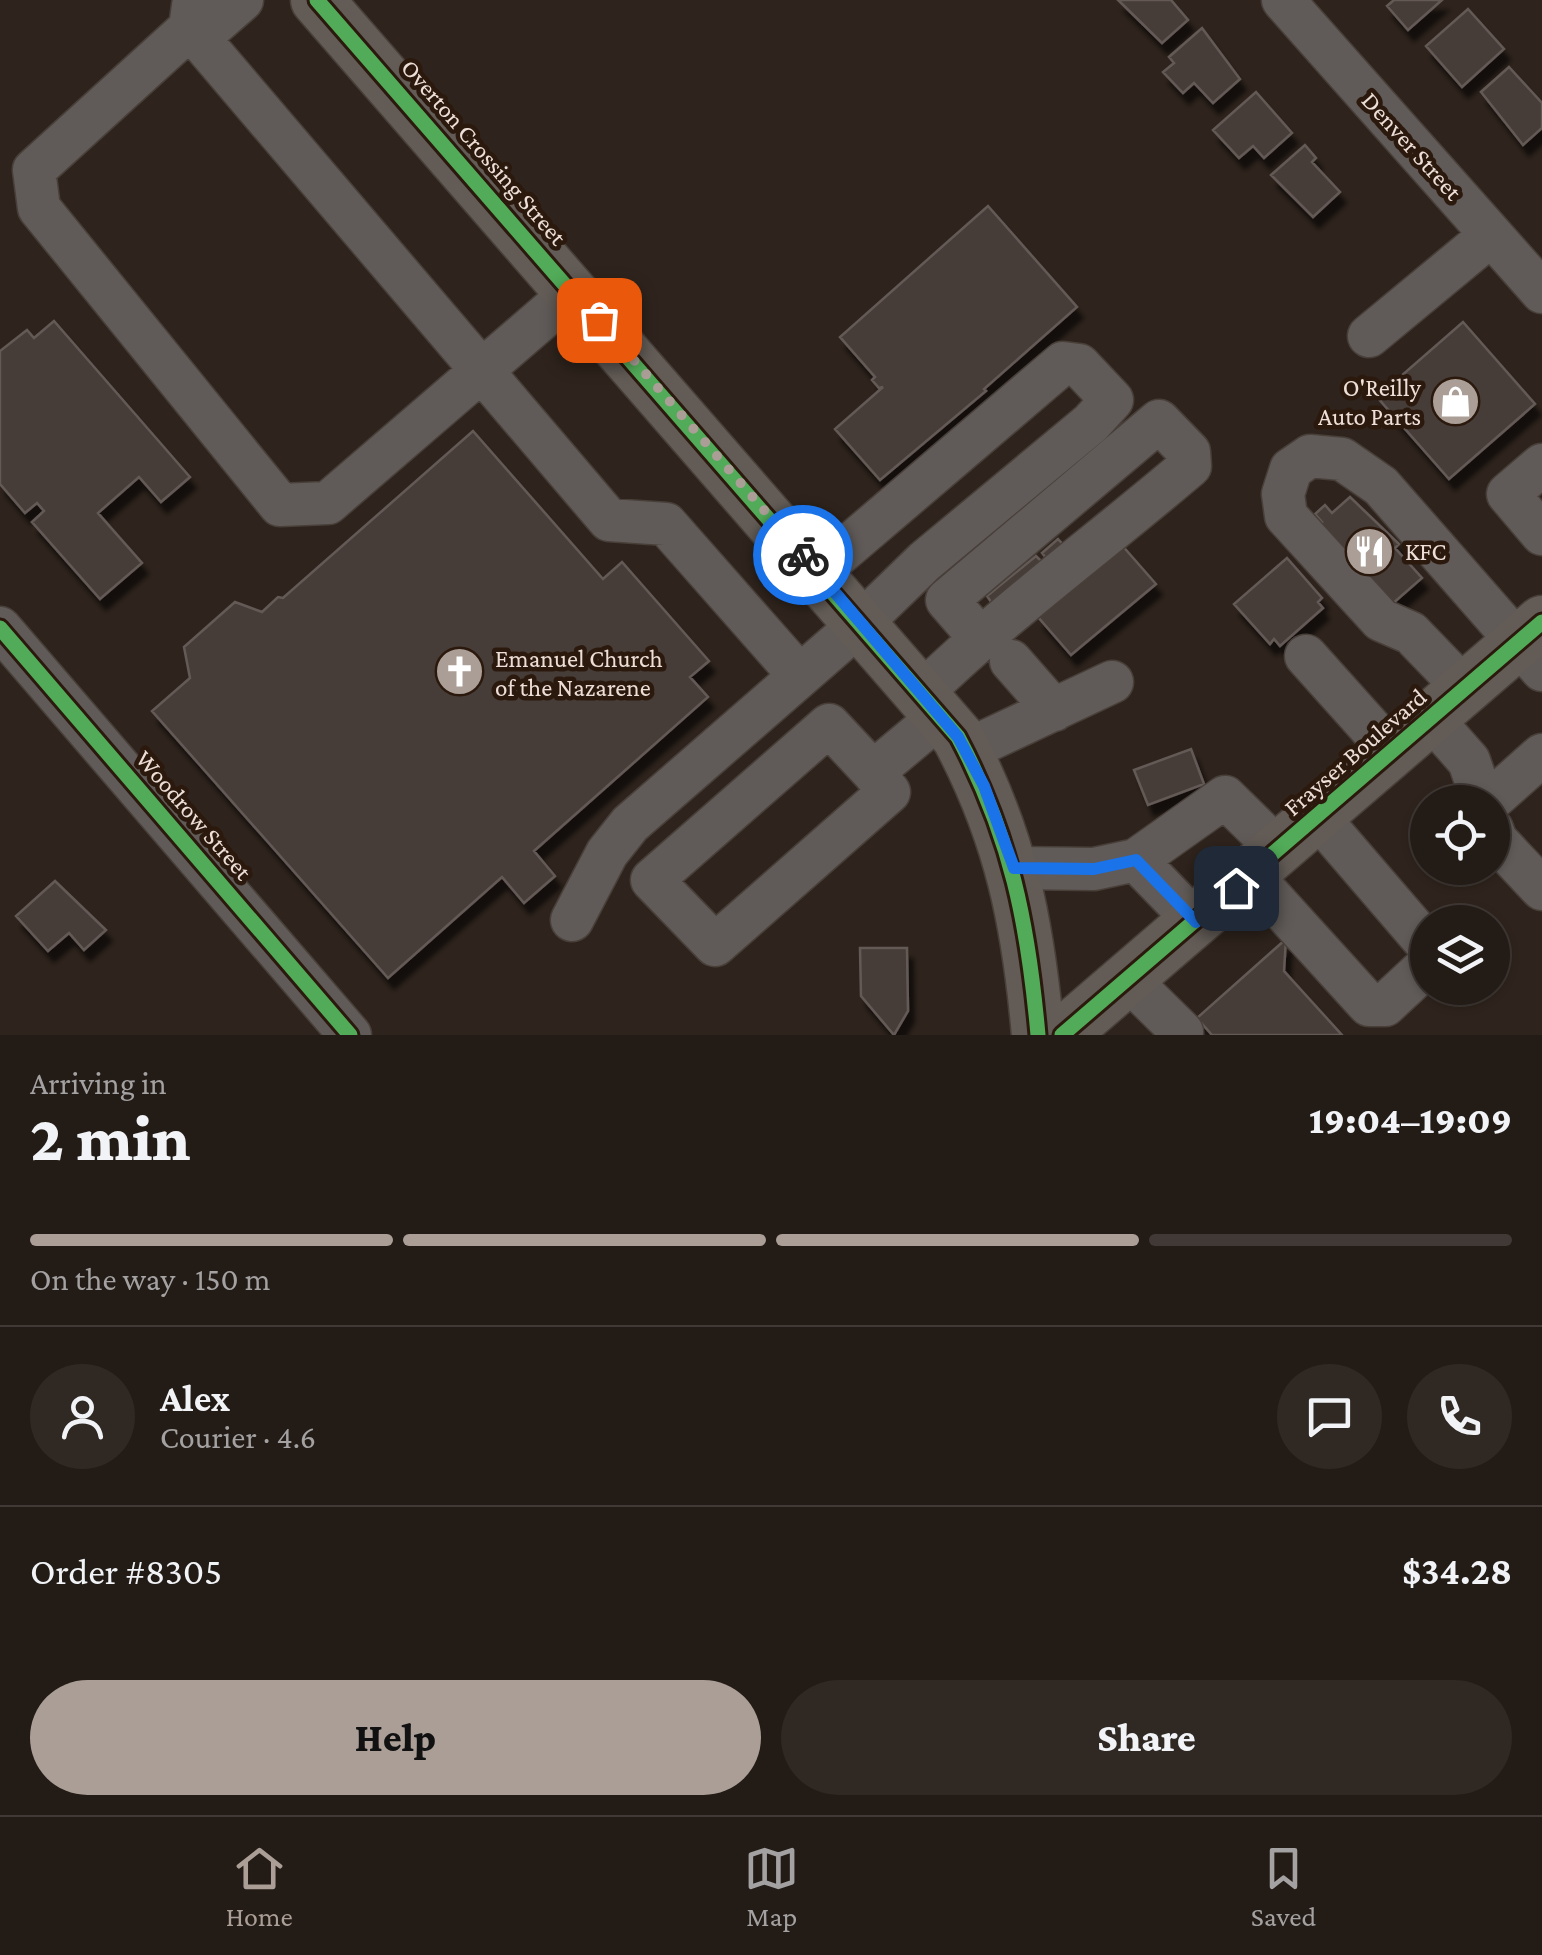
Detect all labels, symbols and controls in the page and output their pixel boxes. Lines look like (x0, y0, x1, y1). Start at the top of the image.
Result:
street label: Overton Crossing Street (395, 54, 572, 251)
street label: Denver Street (1357, 87, 1468, 206)
pin (557, 278, 642, 363)
icon: bag (572, 293, 627, 348)
place label: O'Reilly Auto Parts (1318, 374, 1421, 430)
shop icon: O'Reilly Auto Parts (1430, 375, 1482, 427)
courier (753, 505, 853, 605)
restaurant icon: KFC (1344, 525, 1396, 577)
icon: bike (776, 528, 831, 583)
place label: KFC (1405, 538, 1447, 565)
place label: Emanuel Church of the Nazarene (495, 645, 663, 701)
church icon: Emanuel Church of the Nazarene (434, 646, 486, 698)
street label: Frayser Boulevard (1279, 683, 1432, 822)
street label: Woodrow Street (131, 745, 258, 886)
map controls (1410, 785, 1510, 1005)
button: locate (1410, 785, 1510, 885)
pin (1194, 846, 1279, 931)
icon: home (1209, 861, 1264, 916)
button: layers (1410, 905, 1510, 1005)
text: Arriving in (30, 1065, 167, 1101)
text: 19:04–19:09 (1309, 1099, 1512, 1141)
text: 2 min (30, 1102, 191, 1174)
text: On the way · 150 m (30, 1261, 270, 1297)
button: person (30, 1364, 135, 1469)
button: chat (1277, 1364, 1382, 1469)
button: phone (1407, 1364, 1512, 1469)
text: Alex (160, 1377, 230, 1419)
text: Courier · 4.6 (160, 1419, 316, 1455)
text: Order #8305 (30, 1550, 222, 1592)
text: $34.28 (1402, 1550, 1512, 1592)
button: Help (30, 1680, 761, 1795)
button: Share (781, 1680, 1512, 1795)
tab: Home (226, 1841, 293, 1932)
tab: Map (744, 1841, 799, 1932)
tab: Saved (1251, 1841, 1316, 1932)

